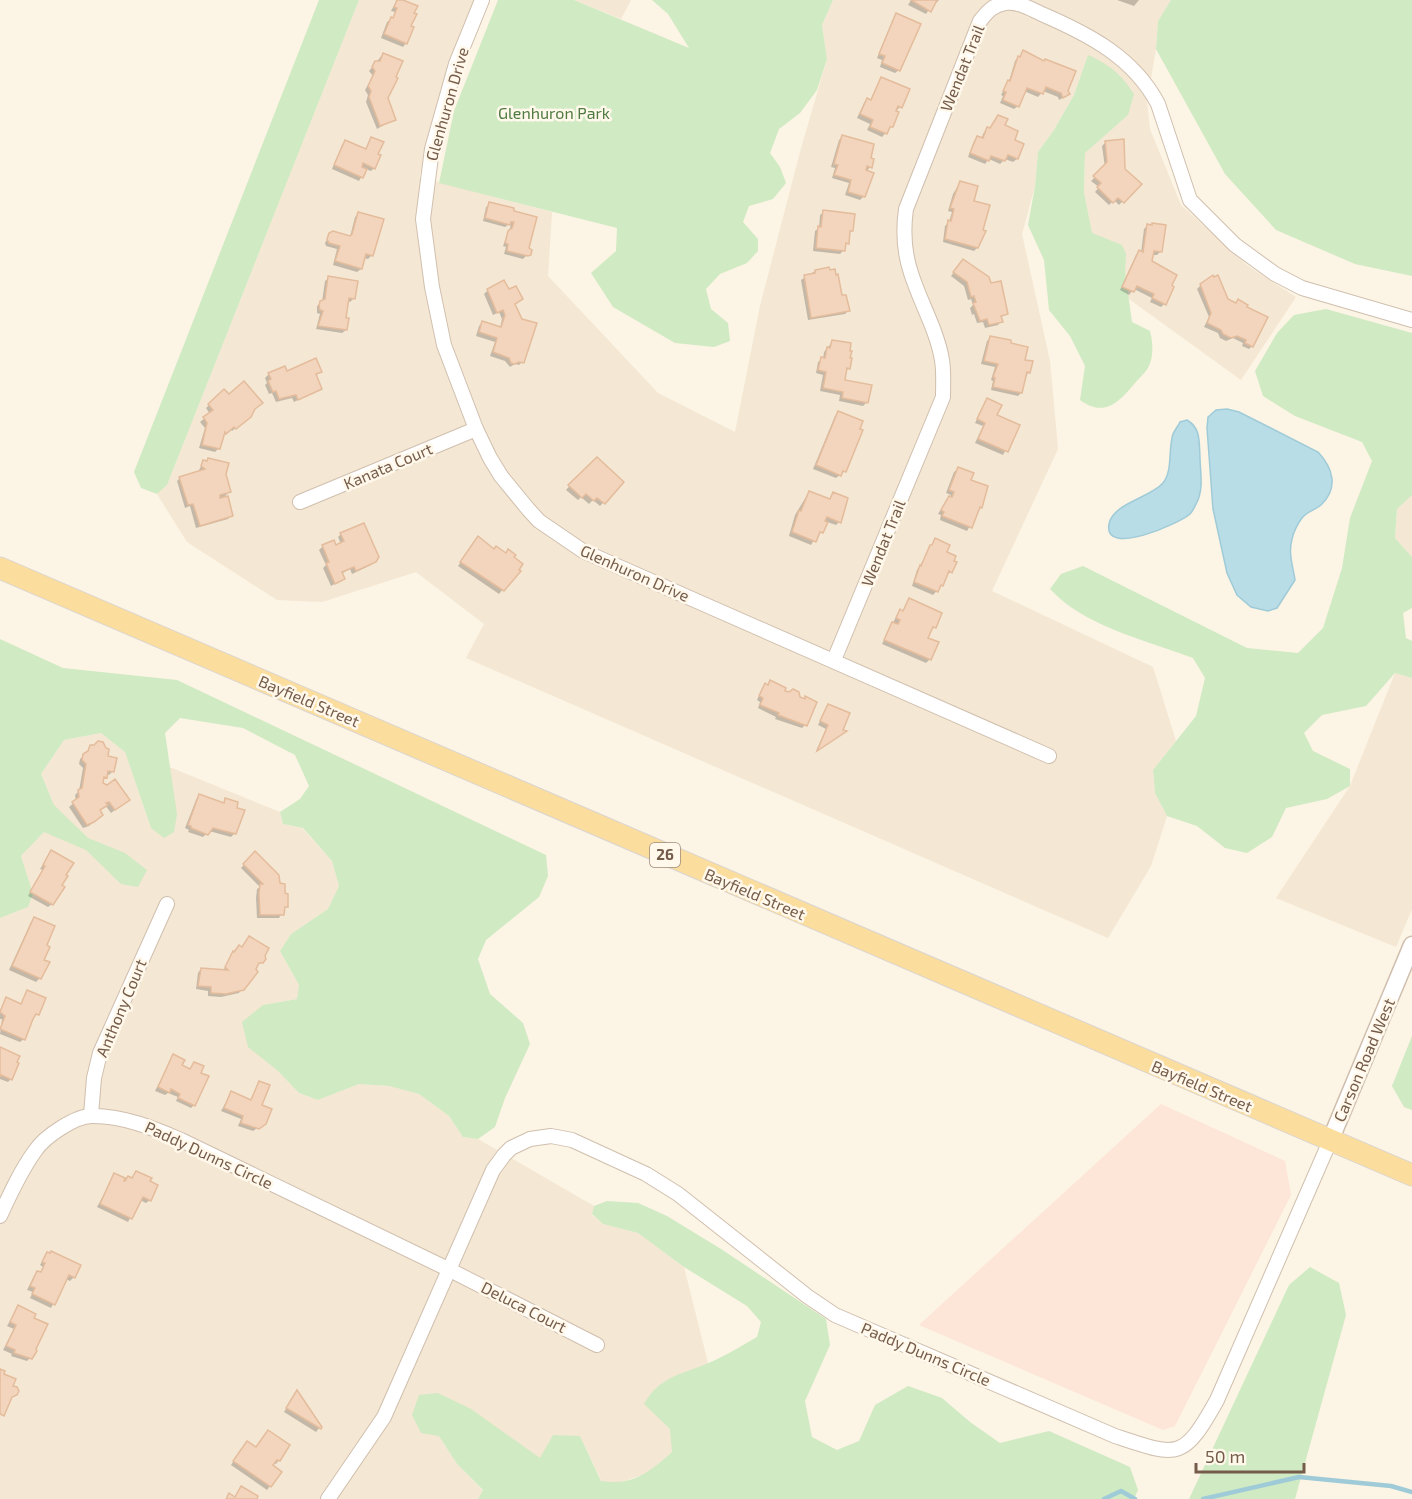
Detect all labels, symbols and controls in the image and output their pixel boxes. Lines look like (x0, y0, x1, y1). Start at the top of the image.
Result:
street label: Wendat Trail (936, 21, 988, 114)
street label: Glenhuron Drive (421, 45, 472, 163)
park label: Glenhuron Park (498, 103, 610, 122)
street label: Kanata Court (341, 438, 435, 493)
street label: Wendat Trail (857, 496, 909, 589)
street label: Glenhuron Drive (578, 540, 693, 605)
street label: Bayfield Street (256, 671, 362, 730)
road number: 26 (650, 843, 680, 867)
street label: Bayfield Street (702, 864, 808, 923)
street label: Anthony Court (91, 956, 150, 1060)
street label: Carson Road West (1329, 995, 1398, 1124)
street label: Bayfield Street (1149, 1056, 1255, 1115)
street label: Paddy Dunns Circle (142, 1117, 276, 1192)
street label: Deluca Court (478, 1277, 570, 1336)
street label: Paddy Dunns Circle (859, 1318, 994, 1389)
scale bar (1196, 1436, 1304, 1474)
text: 50 m (1205, 1445, 1245, 1467)

